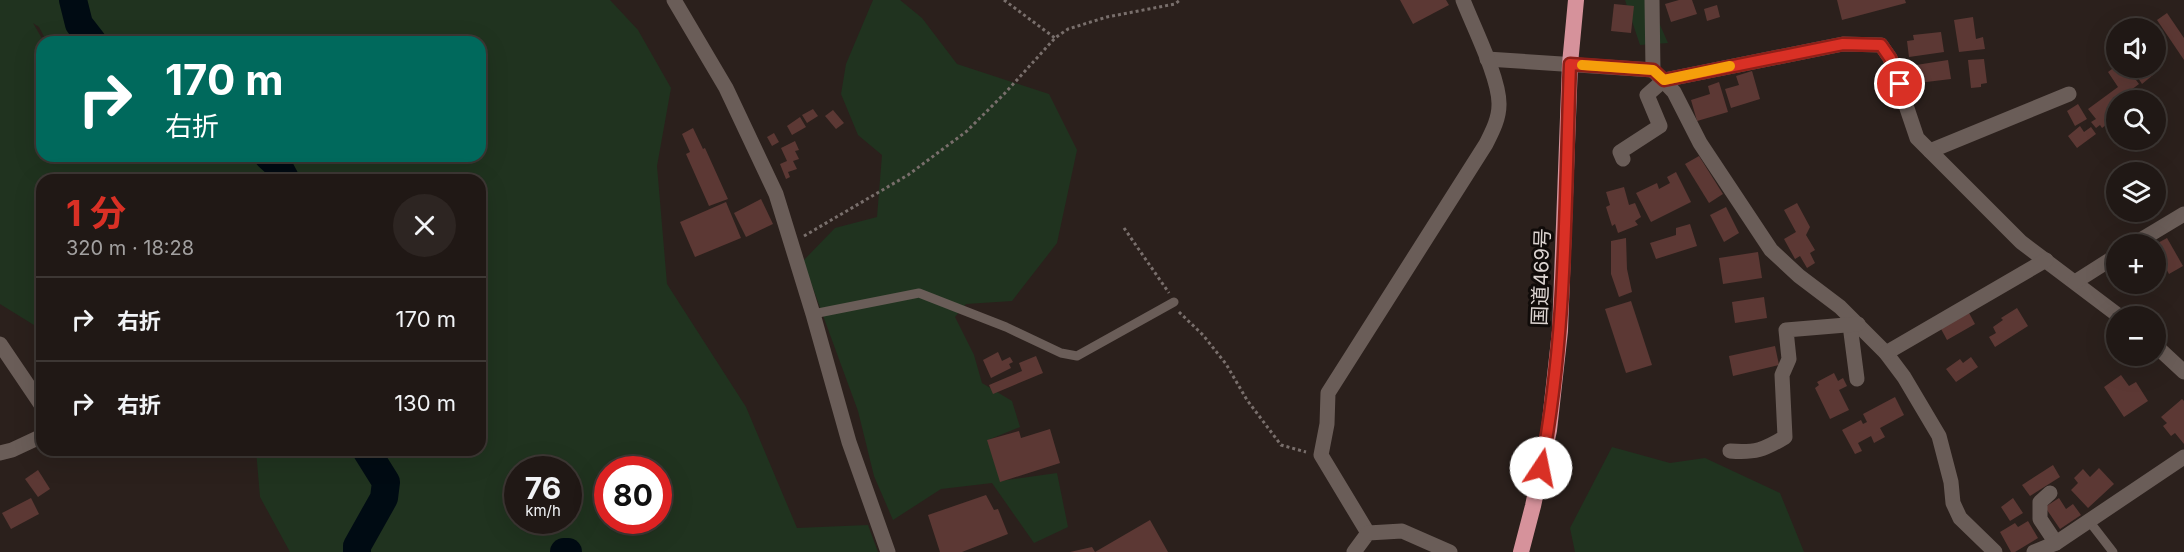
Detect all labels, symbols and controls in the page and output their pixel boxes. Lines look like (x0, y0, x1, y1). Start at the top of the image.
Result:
map controls (2106, 18, 2166, 366)
button: sound (2106, 18, 2166, 78)
text: 170 m (165, 54, 283, 105)
pin (1874, 58, 1925, 109)
icon: right (66, 60, 144, 138)
icon: arrive (1883, 67, 1916, 100)
button: search (2106, 90, 2166, 150)
text: 右折 (165, 110, 219, 143)
button: layers (2106, 162, 2166, 222)
text: 1 分 (66, 191, 126, 235)
button: close (393, 194, 456, 257)
street label: 国道469号 (1527, 228, 1555, 326)
button: + (2106, 234, 2166, 294)
text: 320 m · 18:28 (66, 236, 194, 260)
icon: right (66, 303, 99, 336)
text: 170 m (396, 306, 456, 332)
button: − (2106, 306, 2166, 366)
text: 右折 (117, 308, 161, 334)
icon: right (66, 387, 99, 420)
text: 130 m (394, 390, 456, 416)
text: 右折 (117, 392, 161, 418)
position arrow (1509, 436, 1573, 500)
speed limit sign: 80 (594, 456, 672, 534)
text: 76 (525, 470, 561, 506)
text: km/h (525, 501, 561, 520)

